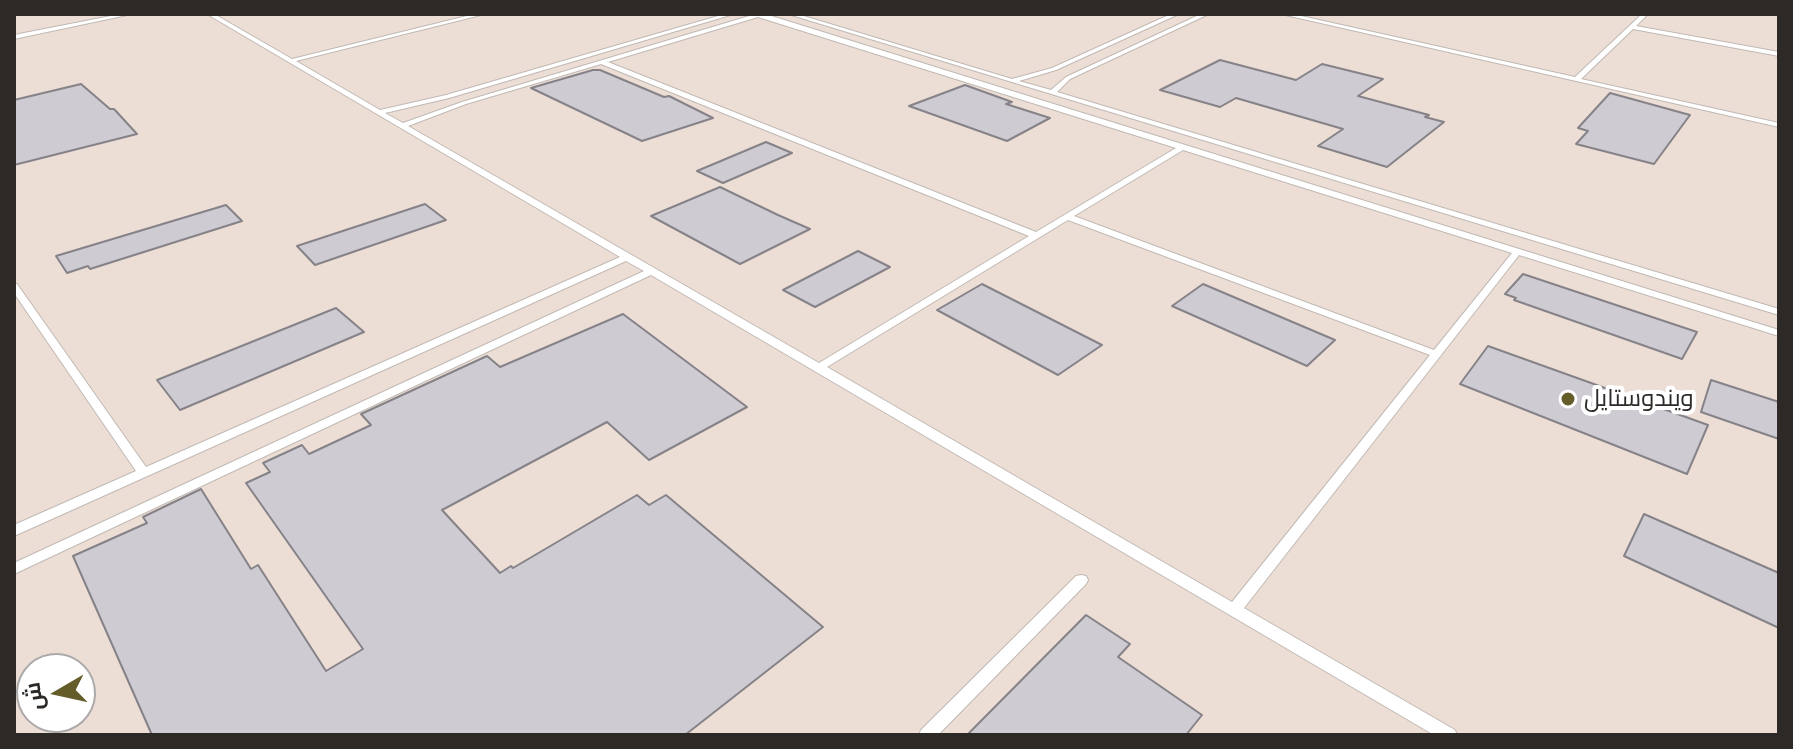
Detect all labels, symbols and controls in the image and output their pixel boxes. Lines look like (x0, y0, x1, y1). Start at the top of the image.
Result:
place label: ويندوستايل (1584, 385, 1694, 413)
marker: ويندوستايل (1559, 390, 1577, 408)
north arrow (16, 653, 96, 733)
text: ش (18, 680, 49, 713)

